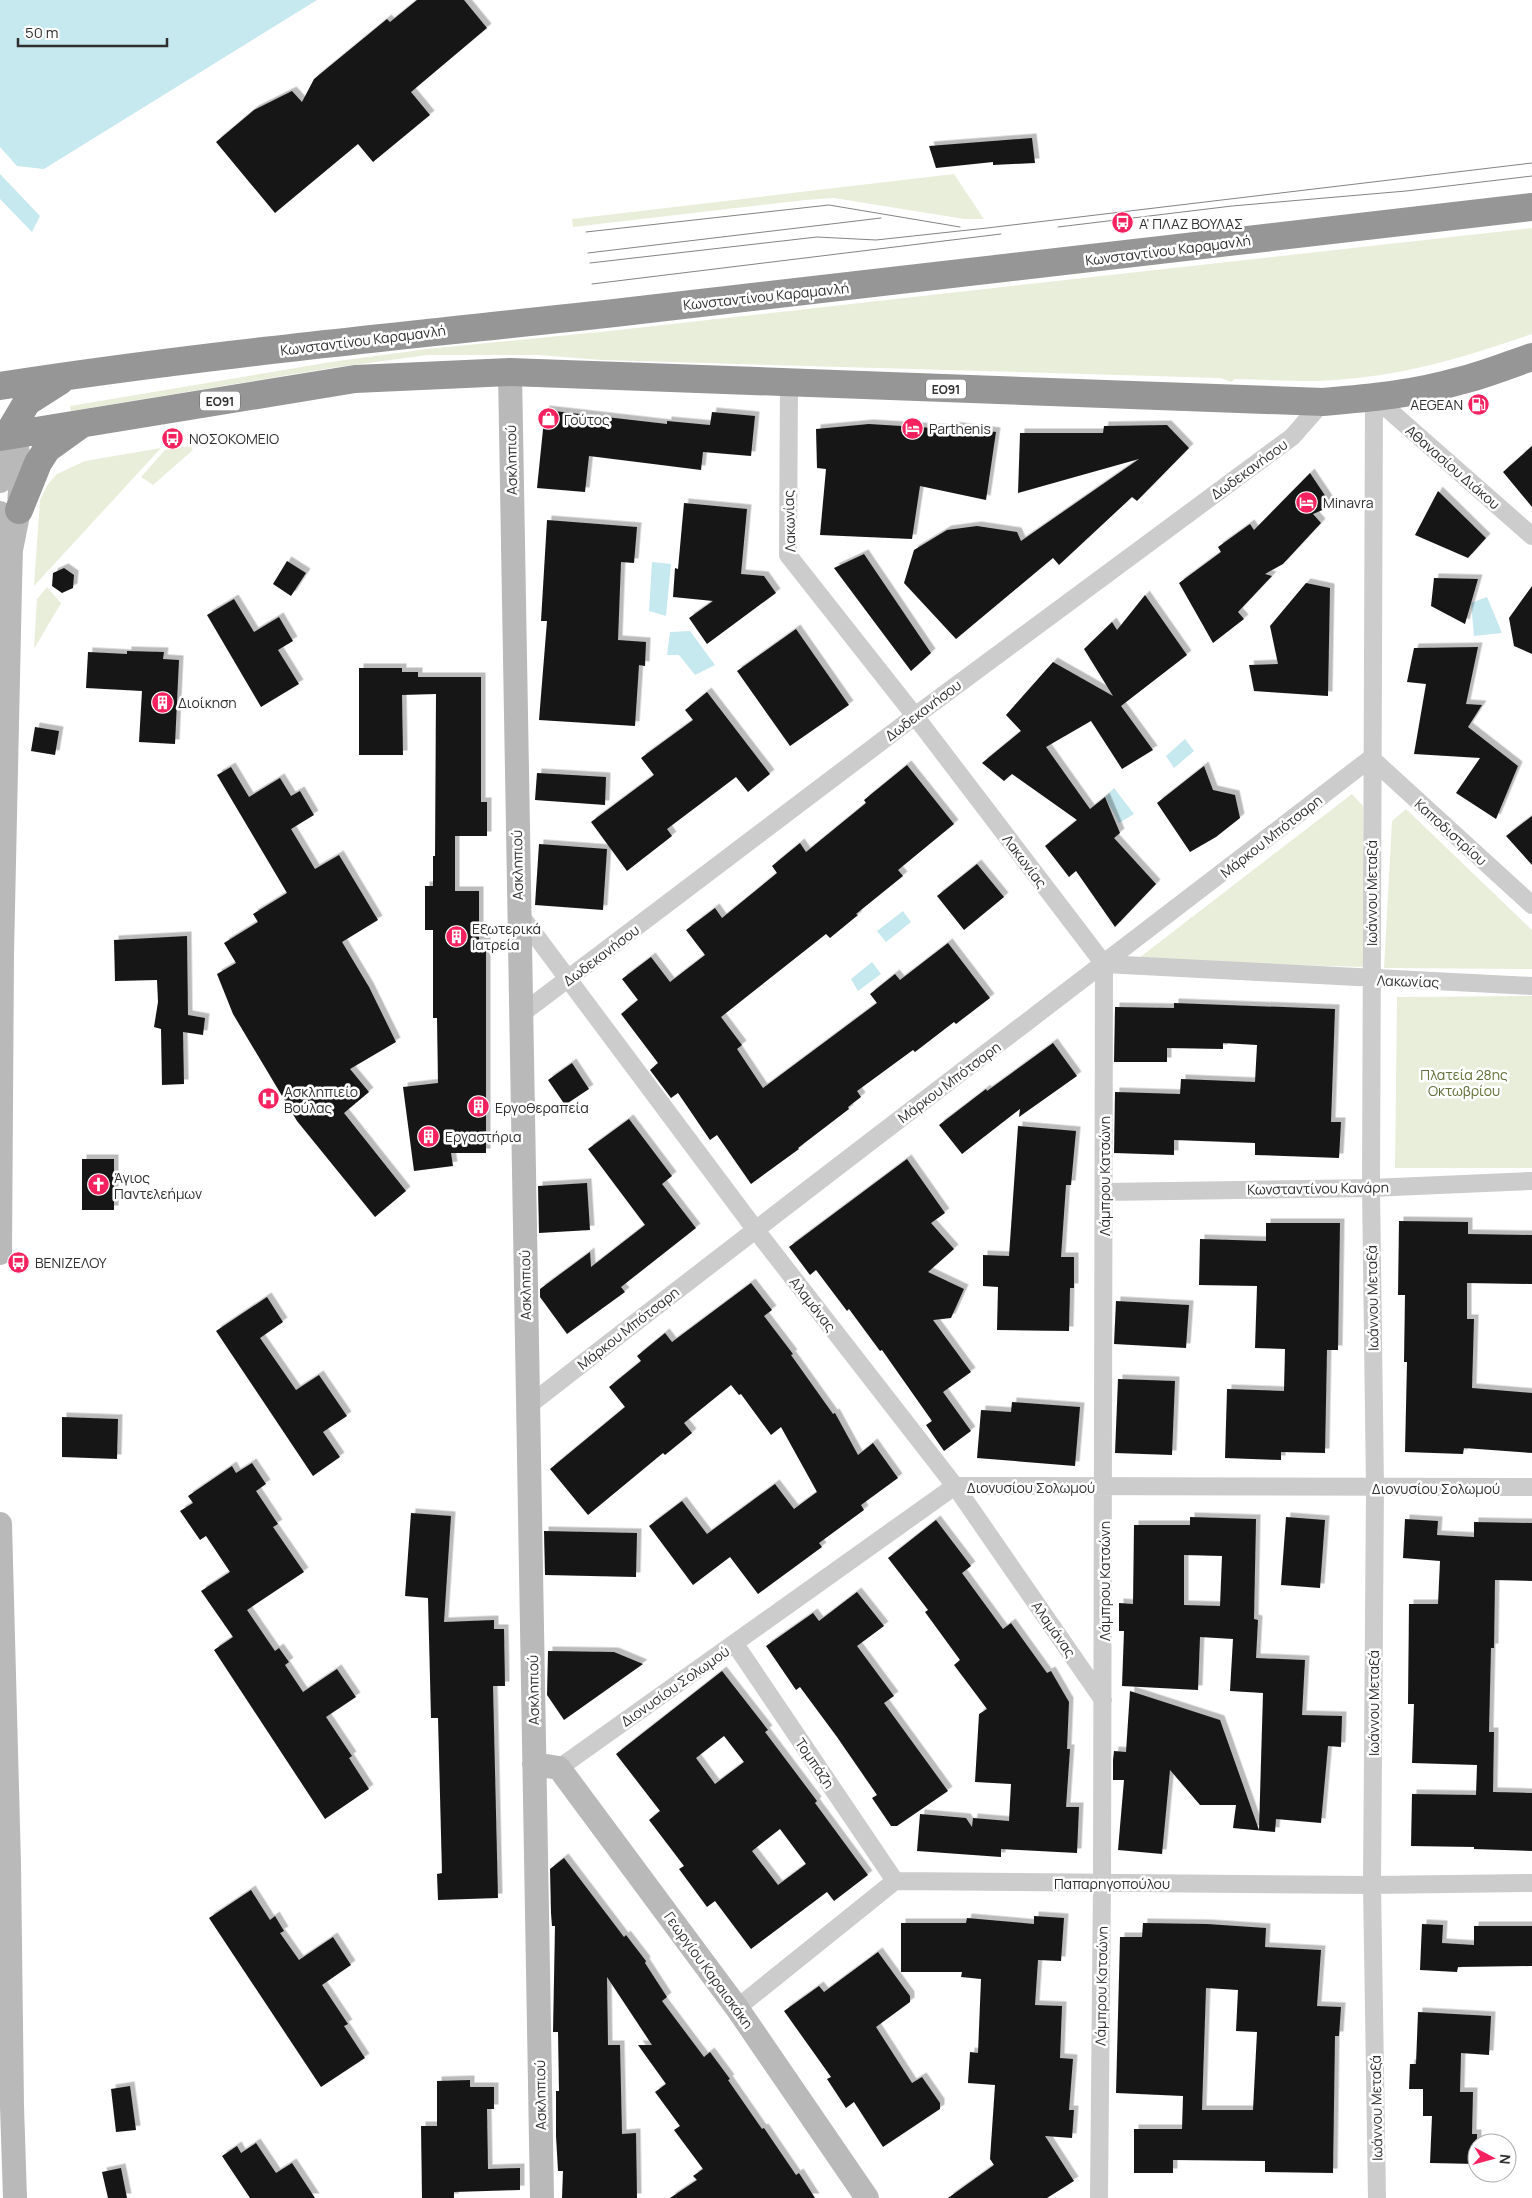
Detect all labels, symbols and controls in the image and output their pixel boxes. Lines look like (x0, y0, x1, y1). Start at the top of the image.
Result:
scale bar (18, 15, 166, 47)
text: 50 m (25, 22, 59, 43)
bus stop icon: Α' ΠΛΑΖ ΒΟΥΛΑΣ (1111, 211, 1135, 235)
place label: Α' ΠΛΑΖ ΒΟΥΛΑΣ (1139, 214, 1243, 233)
street label: Κωνσταντίνου Καραμανλή (1084, 230, 1252, 270)
street label: Κωνσταντίνου Καραμανλή (682, 278, 850, 314)
street label: Κωνσταντίνου Καραμανλή (279, 320, 447, 360)
road number: ΕΟ91 (926, 379, 966, 398)
road number: ΕΟ91 (200, 392, 240, 411)
fuel station icon: AEGEAN (1467, 392, 1491, 416)
place label: AEGEAN (1410, 395, 1463, 414)
shop icon: Γούτος (536, 407, 560, 431)
place label: Γούτος (564, 410, 610, 429)
hotel icon: Parthenis (901, 416, 925, 440)
place label: Parthenis (929, 419, 991, 438)
street label: Αθανασίου Διάκου (1402, 421, 1504, 513)
street label: Ασκληπιού (501, 425, 521, 495)
bus stop icon: ΝΟΣΟΚΟΜΕΙΟ (161, 426, 185, 450)
place label: ΝΟΣΟΚΟΜΕΙΟ (189, 429, 279, 448)
street label: Δωδεκανήσου (1207, 435, 1291, 503)
street label: Λακωνίας (778, 489, 800, 552)
hotel icon: Minavra (1295, 490, 1319, 514)
place label: Minavra (1323, 493, 1374, 512)
street label: Δωδεκανήσου (881, 675, 965, 745)
building icon: Διοίκηση (150, 690, 174, 714)
place label: Διοίκηση (178, 693, 237, 712)
street label: Μάρκου Μπότσαρη (1216, 790, 1326, 882)
street label: Καποδιστρίου (1411, 794, 1491, 870)
street label: Ασκληπιού (507, 830, 527, 900)
street label: Λακωνίας (999, 830, 1051, 892)
street label: Ιωάννου Μεταξά (1362, 840, 1381, 946)
place label: Εξωτερικά Ιατρεία (472, 919, 541, 954)
street label: Δωδεκανήσου (559, 920, 643, 990)
building icon: Εξωτερικά Ιατρεία (444, 924, 468, 948)
street label: Λακωνίας (1377, 970, 1440, 992)
street label: Μάρκου Μπότσαρη (894, 1037, 1004, 1127)
park label: Πλατεία 28ης Οκτωβρίου (1420, 1065, 1508, 1100)
place label: Ασκληπιείο Βούλας (284, 1082, 358, 1117)
hospital icon: Ασκληπιείο Βούλας (256, 1087, 280, 1111)
building icon: Εργοθεραπεία (467, 1095, 491, 1119)
place label: Εργοθεραπεία (495, 1098, 589, 1117)
street label: Λάμπρου Κατσώνη (1095, 1116, 1114, 1236)
building icon: Εργαστήρια (417, 1124, 441, 1148)
place label: Εργαστήρια (445, 1127, 522, 1146)
place label: Άγιος Παντελεήμων (114, 1168, 202, 1203)
church icon: Άγιος Παντελεήμων (86, 1173, 110, 1197)
street label: Κωνσταντίνου Κανάρη (1247, 1177, 1389, 1199)
street label: Ιωάννου Μεταξά (1362, 1245, 1382, 1351)
bus stop icon: ΒΕΝΙΖΕΛΟΥ (7, 1250, 31, 1274)
street label: Ασκληπιού (515, 1250, 535, 1320)
place label: ΒΕΝΙΖΕΛΟΥ (35, 1253, 107, 1272)
street label: Αλαμάνας (786, 1273, 840, 1335)
street label: Μάρκου Μπότσαρη (573, 1282, 683, 1374)
street label: Διονυσίου Σολωμού (967, 1478, 1095, 1497)
street label: Διονυσίου Σολωμού (1372, 1479, 1500, 1498)
street label: Λάμπρου Κατσώνη (1095, 1521, 1114, 1641)
street label: Αλαμάνας (1028, 1597, 1080, 1661)
street label: Διονυσίου Σολωμού (617, 1641, 733, 1731)
street label: Ιωάννου Μεταξά (1364, 1650, 1383, 1756)
street label: Ασκληπιού (523, 1655, 543, 1725)
street label: Τομπάζη (791, 1734, 839, 1792)
street label: Παπαρηγοπούλου (1054, 1874, 1170, 1893)
street label: Γεωργίου Καραισκάκη (660, 1908, 758, 2032)
street label: Λάμπρου Κατσώνη (1090, 1926, 1112, 2046)
street label: Ιωάννου Μεταξά (1366, 2055, 1386, 2161)
street label: Ασκληπιού (530, 2060, 550, 2130)
north arrow (1467, 2133, 1517, 2183)
text: N (1495, 2153, 1515, 2165)

